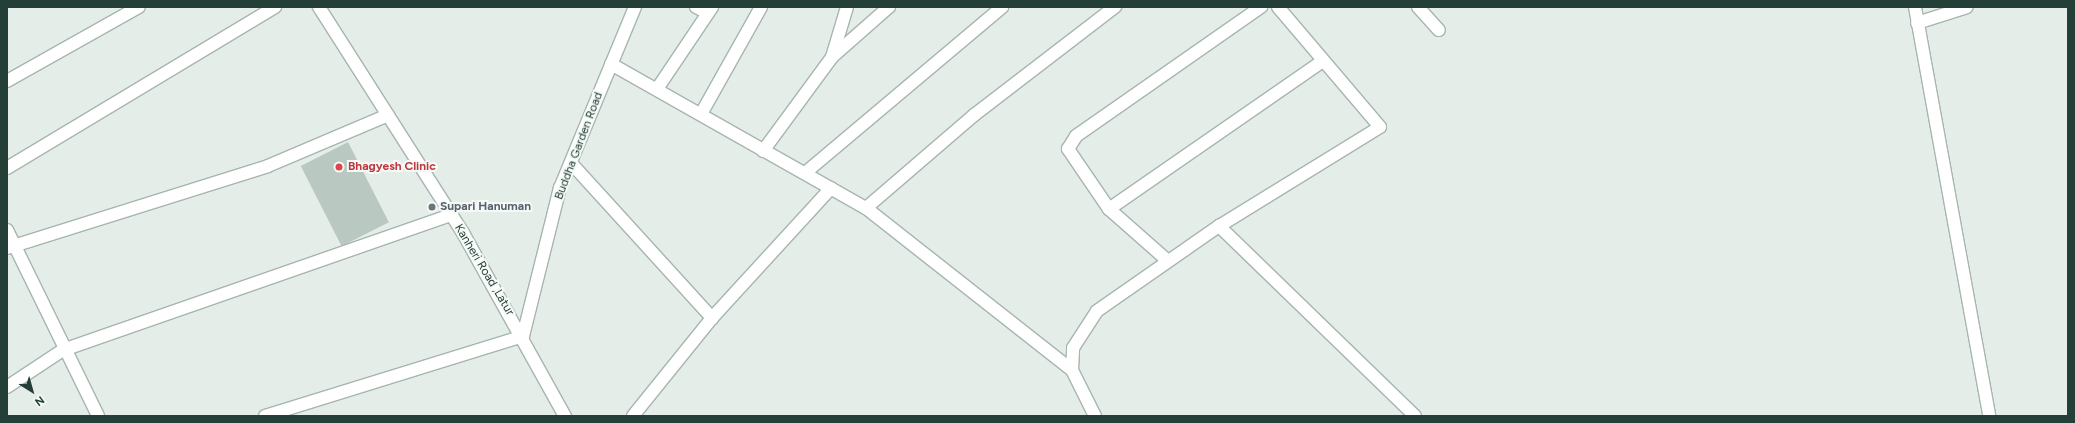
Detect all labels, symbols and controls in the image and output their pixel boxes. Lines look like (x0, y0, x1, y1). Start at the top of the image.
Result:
street label: Buddha Garden Road (552, 90, 606, 202)
place label: Bhagyesh Clinic (348, 160, 436, 174)
marker: Bhagyesh Clinic (333, 161, 345, 173)
place label: Supari Hanuman (440, 200, 531, 214)
marker: Supari Hanuman (427, 202, 437, 212)
street label: Kanheri Road ,Latur (451, 222, 517, 318)
north arrow (12, 371, 52, 411)
text: N (32, 393, 47, 409)

